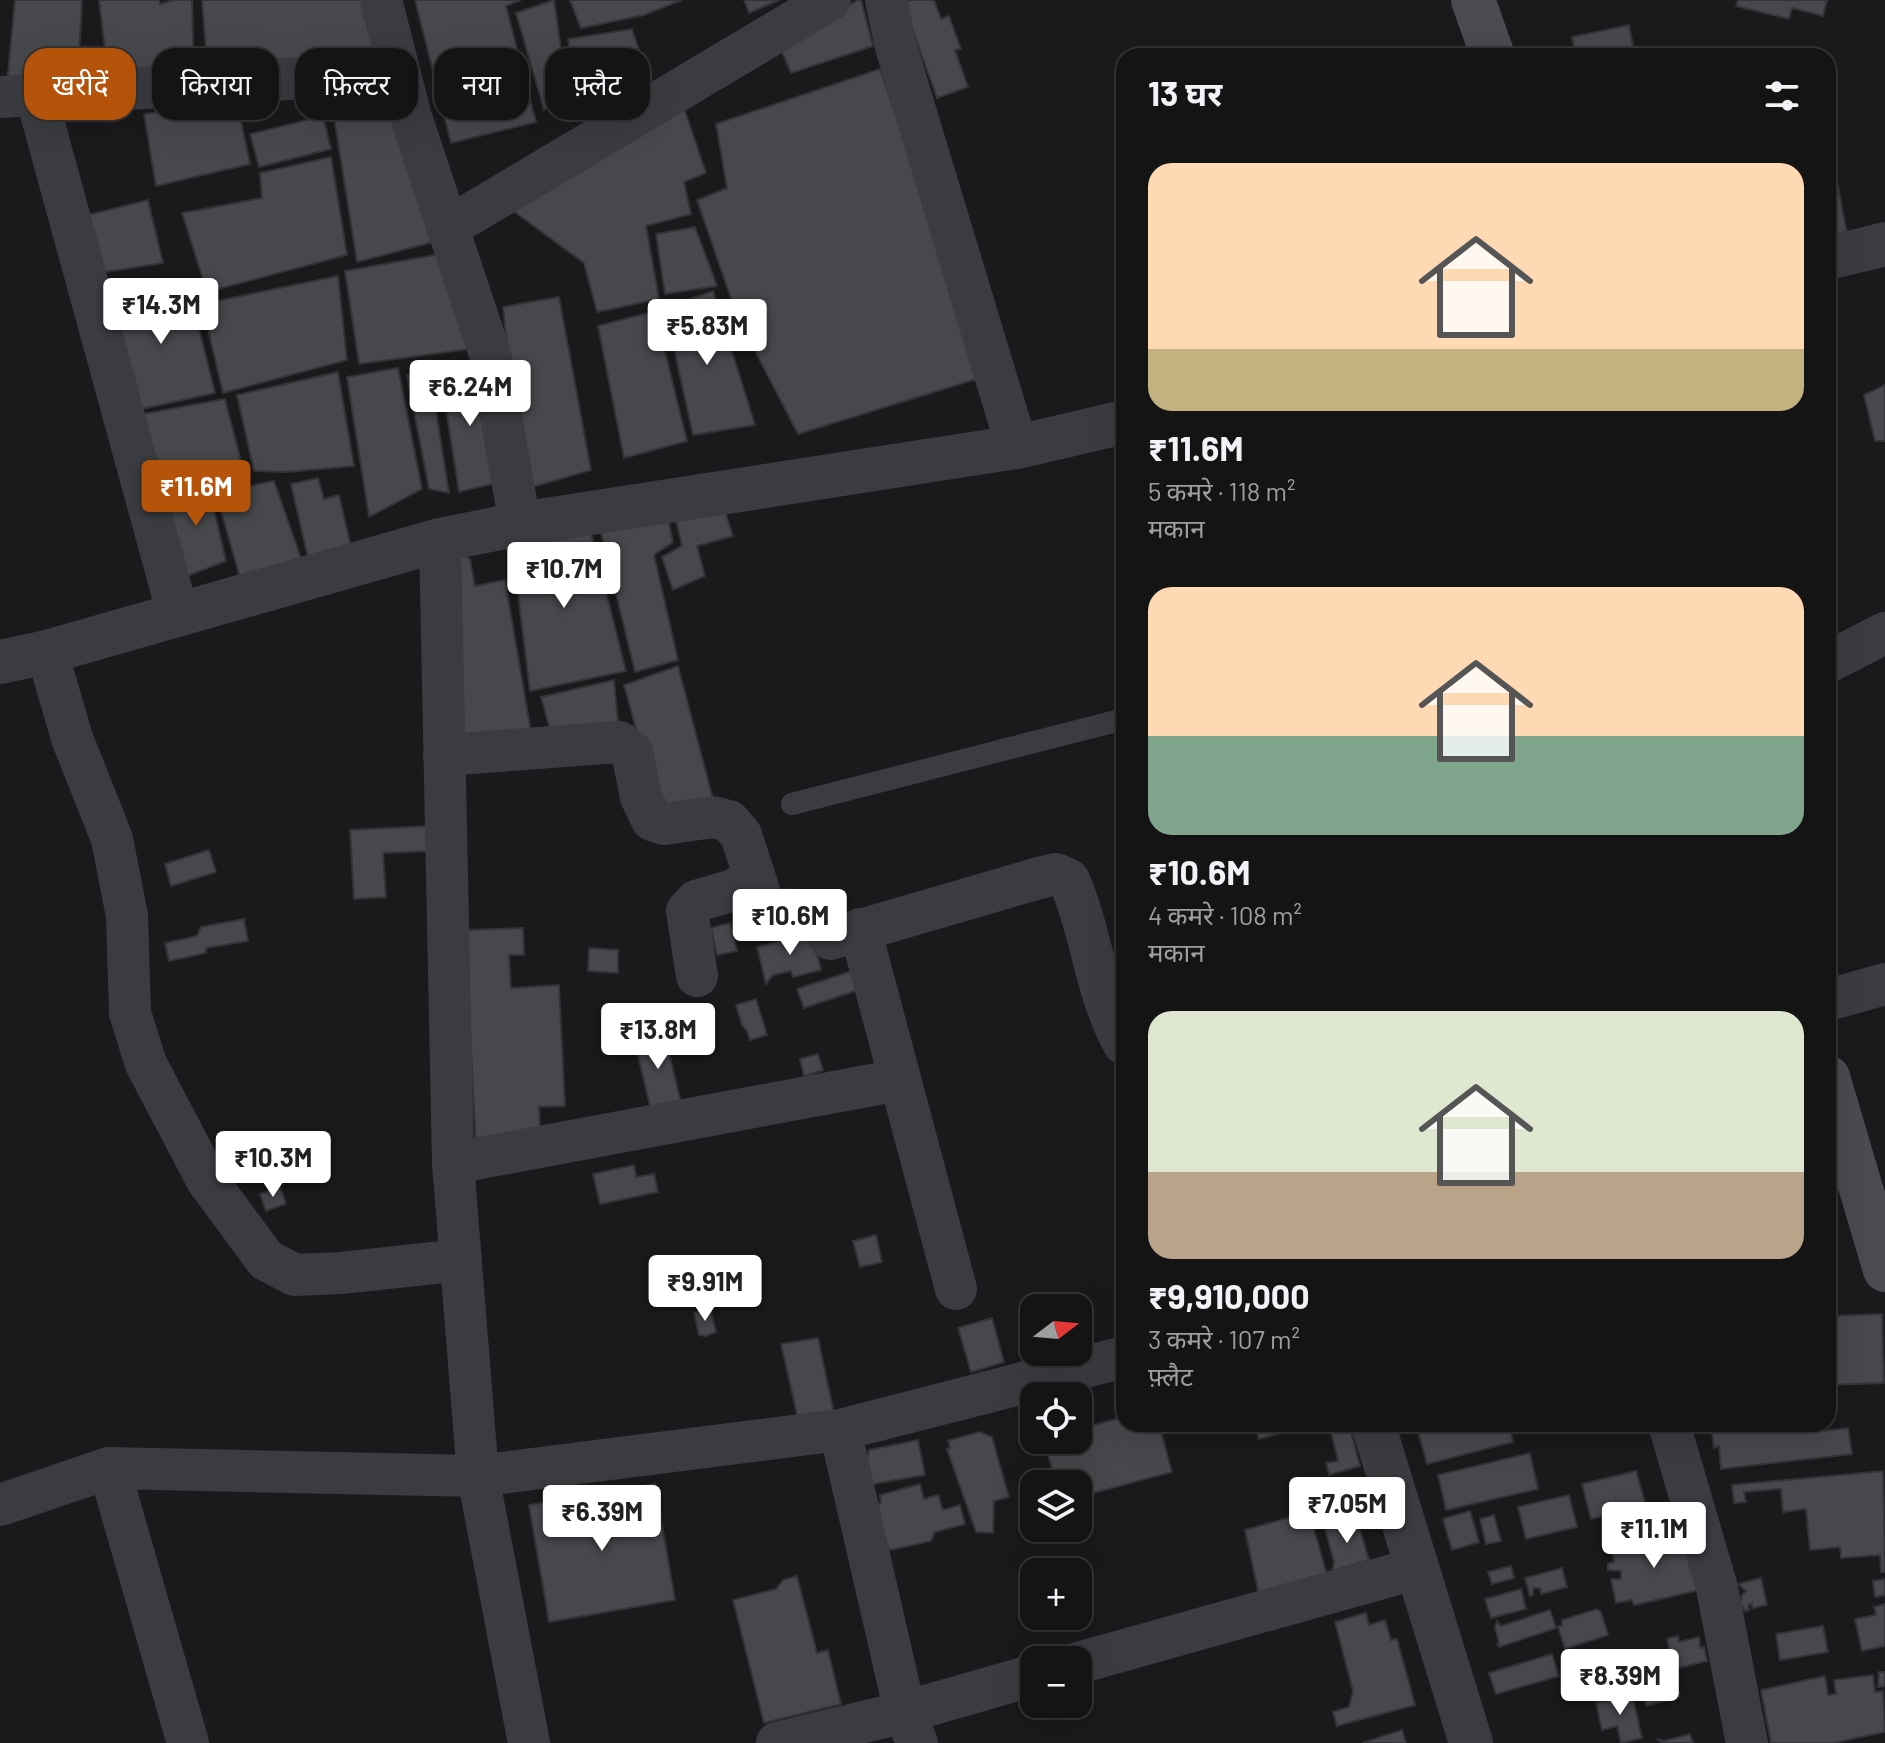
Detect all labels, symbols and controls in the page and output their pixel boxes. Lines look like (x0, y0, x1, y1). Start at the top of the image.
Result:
chip: खरीदें (24, 48, 136, 120)
chip: किराया (152, 48, 279, 120)
chip: फ़िल्टर (295, 48, 418, 120)
chip: नया (434, 48, 529, 120)
chip: फ़्लैट (545, 48, 650, 120)
text: 13 घर (1148, 72, 1222, 113)
icon: filters (1760, 74, 1804, 118)
icon: home (1404, 215, 1548, 359)
pin: ₹14.3M (96, 278, 226, 346)
text: ₹14.3M (121, 288, 201, 319)
pin: ₹5.83M (642, 299, 772, 367)
text: ₹5.83M (666, 309, 748, 340)
pin: ₹6.24M (405, 360, 535, 428)
text: ₹6.24M (428, 370, 512, 401)
text: ₹11.6M (1148, 427, 1244, 468)
pin: ₹11.6M (131, 460, 261, 528)
text: ₹11.6M (159, 470, 233, 501)
text: 5 कमरे · 118 m² (1148, 475, 1296, 506)
text: मकान (1148, 512, 1205, 543)
pin: ₹10.7M (499, 542, 629, 610)
text: ₹10.7M (525, 552, 603, 583)
icon: home (1404, 639, 1548, 783)
text: ₹10.6M (1148, 851, 1251, 892)
pin: ₹10.6M (725, 889, 855, 957)
text: ₹10.6M (751, 899, 829, 930)
text: 4 कमरे · 108 m² (1148, 899, 1302, 930)
text: मकान (1148, 936, 1205, 967)
pin: ₹13.8M (593, 1003, 723, 1071)
text: ₹13.8M (619, 1013, 697, 1044)
icon: home (1404, 1063, 1548, 1207)
pin: ₹10.3M (208, 1131, 338, 1199)
text: ₹10.3M (234, 1141, 312, 1172)
pin: ₹9.91M (640, 1255, 770, 1323)
text: ₹9.91M (667, 1265, 743, 1296)
text: ₹9,910,000 (1148, 1275, 1310, 1316)
north arrow (1020, 1294, 1092, 1366)
map controls (1020, 1294, 1092, 1718)
text: 3 कमरे · 107 m² (1148, 1323, 1300, 1354)
text: फ़्लैट (1148, 1360, 1193, 1391)
button: locate (1020, 1382, 1092, 1454)
button: layers (1020, 1470, 1092, 1542)
pin: ₹7.05M (1282, 1477, 1412, 1545)
pin: ₹6.39M (537, 1485, 667, 1553)
text: ₹7.05M (1307, 1487, 1387, 1518)
text: ₹6.39M (561, 1495, 643, 1526)
pin: ₹11.1M (1589, 1502, 1719, 1570)
text: ₹11.1M (1620, 1512, 1688, 1543)
button: + (1020, 1558, 1092, 1630)
button: − (1020, 1646, 1092, 1718)
pin: ₹8.39M (1555, 1649, 1685, 1717)
text: ₹8.39M (1579, 1659, 1661, 1690)

